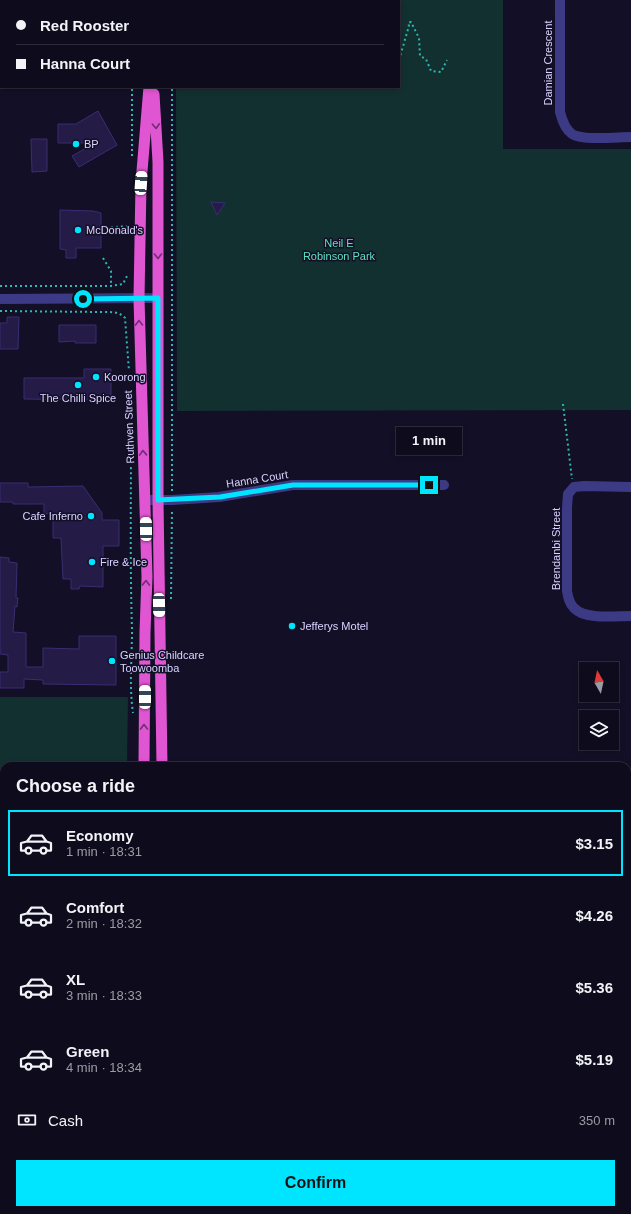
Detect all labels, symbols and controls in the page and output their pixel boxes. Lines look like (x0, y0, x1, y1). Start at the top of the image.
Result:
text: Red Rooster (40, 17, 129, 34)
street label: Damian Crescent (542, 21, 554, 105)
text: Hanna Court (40, 55, 130, 72)
one-way arrow (152, 123, 160, 129)
place label: BP (84, 138, 99, 150)
marker: BP (71, 139, 81, 149)
car (134, 171, 148, 195)
place label: McDonald's (86, 224, 144, 236)
marker: McDonald's (73, 225, 83, 235)
park label: Neil E Robinson Park (303, 237, 376, 262)
one-way arrow (154, 253, 162, 259)
route start (74, 290, 92, 308)
one-way arrow (135, 320, 143, 326)
place label: Koorong (104, 371, 146, 383)
marker: Koorong (91, 372, 101, 382)
marker: The Chilli Spice (73, 380, 83, 390)
street label: Ruthven Street (122, 390, 136, 464)
place label: The Chilli Spice (40, 392, 116, 404)
callout: 1 min (396, 427, 462, 455)
text: 1 min (412, 433, 446, 448)
one-way arrow (139, 450, 148, 456)
street label: Hanna Court (225, 468, 289, 490)
route end (420, 476, 438, 494)
street label: Brendanbi Street (550, 508, 562, 590)
place label: Cafe Inferno (22, 510, 83, 522)
marker: Cafe Inferno (86, 511, 96, 521)
car (140, 517, 152, 541)
place label: Fire & Ice (100, 556, 147, 568)
marker: Fire & Ice (87, 557, 97, 567)
one-way arrow (142, 580, 151, 586)
car (153, 593, 165, 617)
place label: Jefferys Motel (300, 620, 368, 632)
marker: Jefferys Motel (287, 621, 297, 631)
place label: Genius Childcare Toowoomba (120, 649, 204, 674)
marker: Genius Childcare Toowoomba (107, 656, 117, 666)
north arrow (579, 662, 619, 702)
map controls (579, 662, 619, 750)
car (139, 685, 151, 709)
button: layers (579, 710, 619, 750)
one-way arrow (140, 724, 148, 730)
text: Choose a ride (16, 776, 135, 796)
icon: car (18, 825, 54, 861)
text: Economy (66, 827, 134, 844)
text: $3.15 (575, 835, 613, 852)
text: 1 min · 18:31 (66, 844, 142, 859)
icon: car (18, 897, 54, 933)
text: Comfort (66, 899, 124, 916)
text: $4.26 (575, 907, 613, 924)
text: 2 min · 18:32 (66, 916, 142, 931)
icon: car (18, 969, 54, 1005)
text: XL (66, 971, 85, 988)
text: $5.36 (575, 979, 613, 996)
text: 3 min · 18:33 (66, 988, 142, 1003)
icon: car (18, 1041, 54, 1077)
text: Green (66, 1043, 109, 1060)
text: $5.19 (575, 1051, 613, 1068)
text: 4 min · 18:34 (66, 1060, 142, 1075)
icon: cash (16, 1109, 38, 1131)
text: Cash (48, 1112, 83, 1129)
text: 350 m (579, 1113, 615, 1128)
button: Confirm (16, 1160, 615, 1206)

